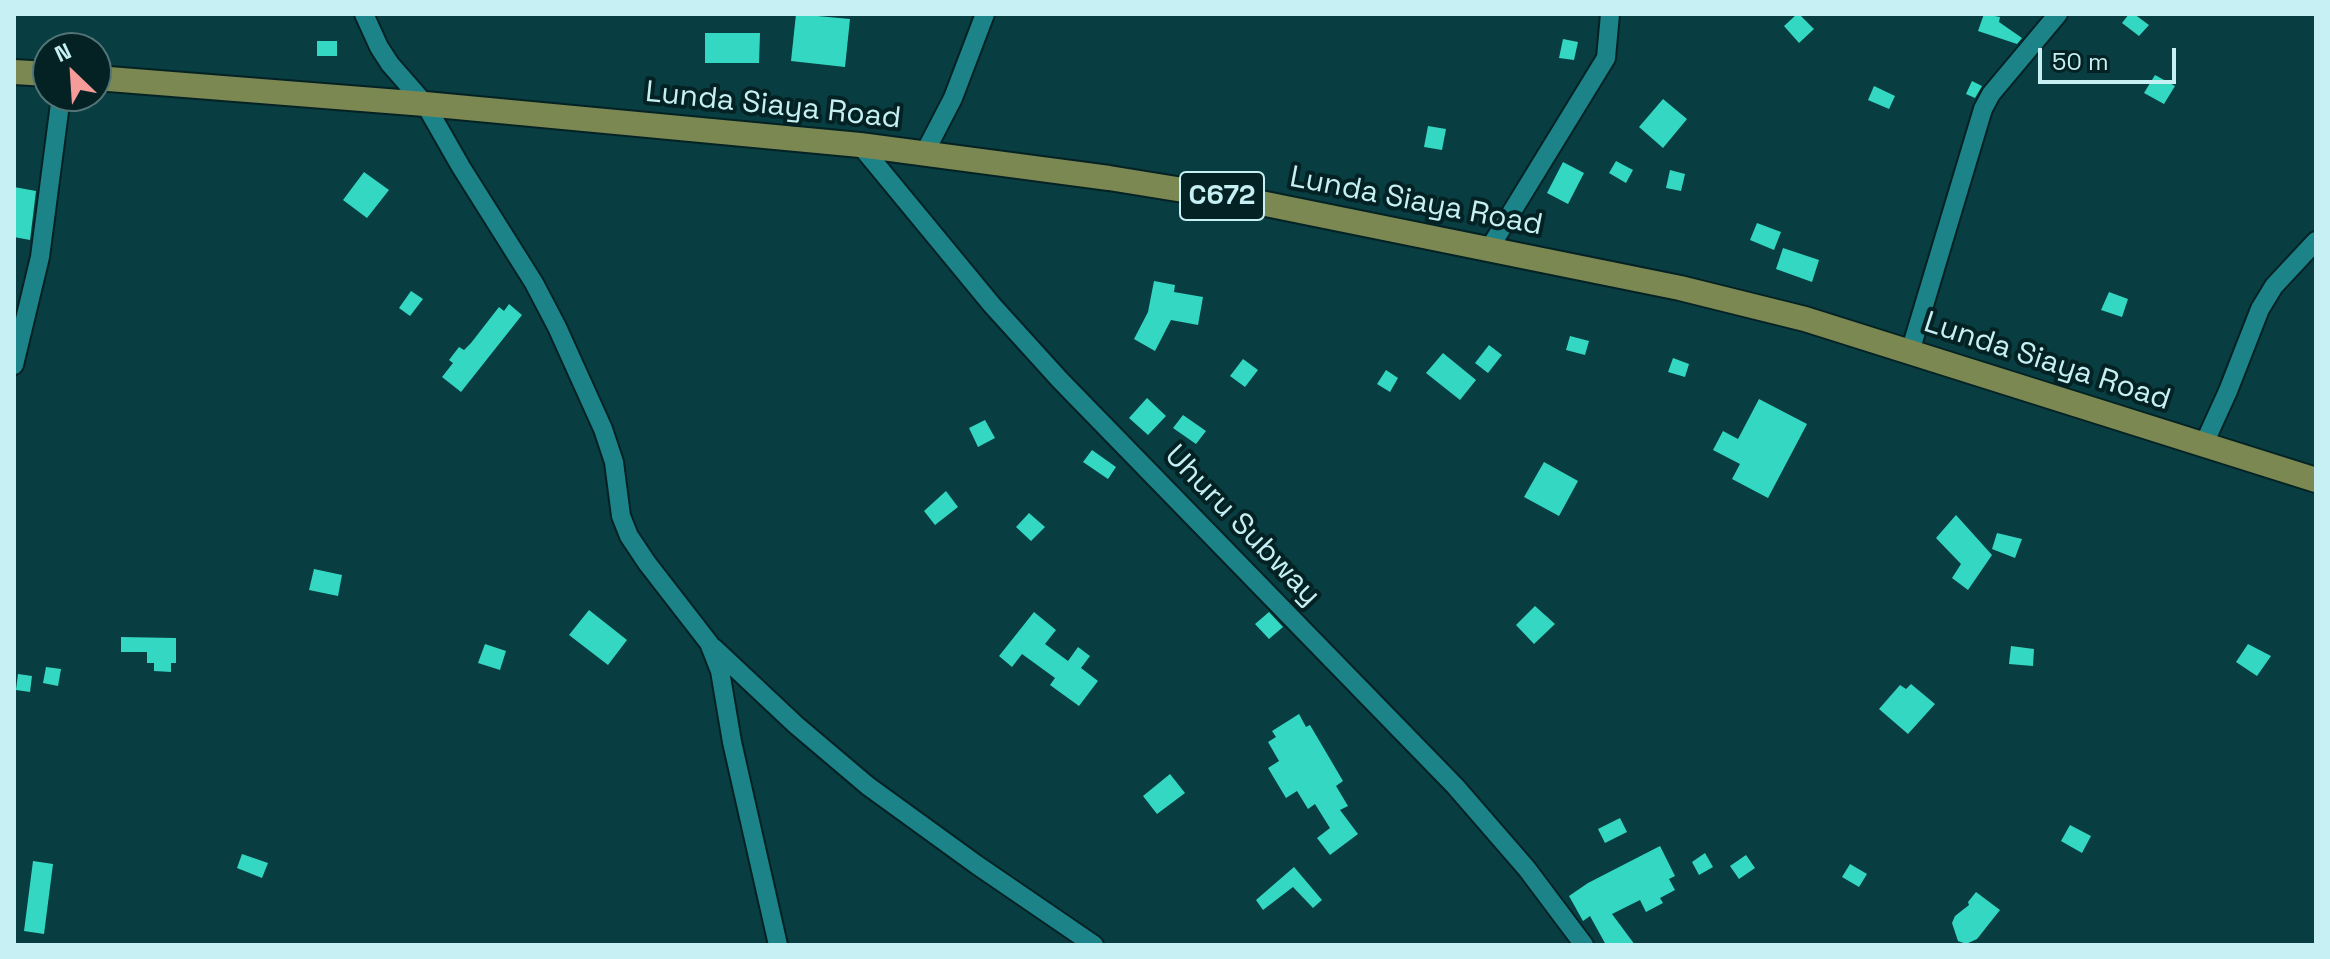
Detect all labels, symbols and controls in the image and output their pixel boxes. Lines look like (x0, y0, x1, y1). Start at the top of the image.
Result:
north arrow (32, 32, 112, 112)
scale bar (2042, 32, 2180, 82)
text: N (50, 36, 75, 68)
text: 50 m (2052, 46, 2109, 77)
street label: Lunda Siaya Road (643, 75, 903, 137)
street label: Lunda Siaya Road (1287, 160, 1545, 244)
road number: C672 (1180, 172, 1264, 220)
street label: Lunda Siaya Road (1919, 305, 2175, 419)
street label: Uhuru Subway (1157, 438, 1327, 614)

